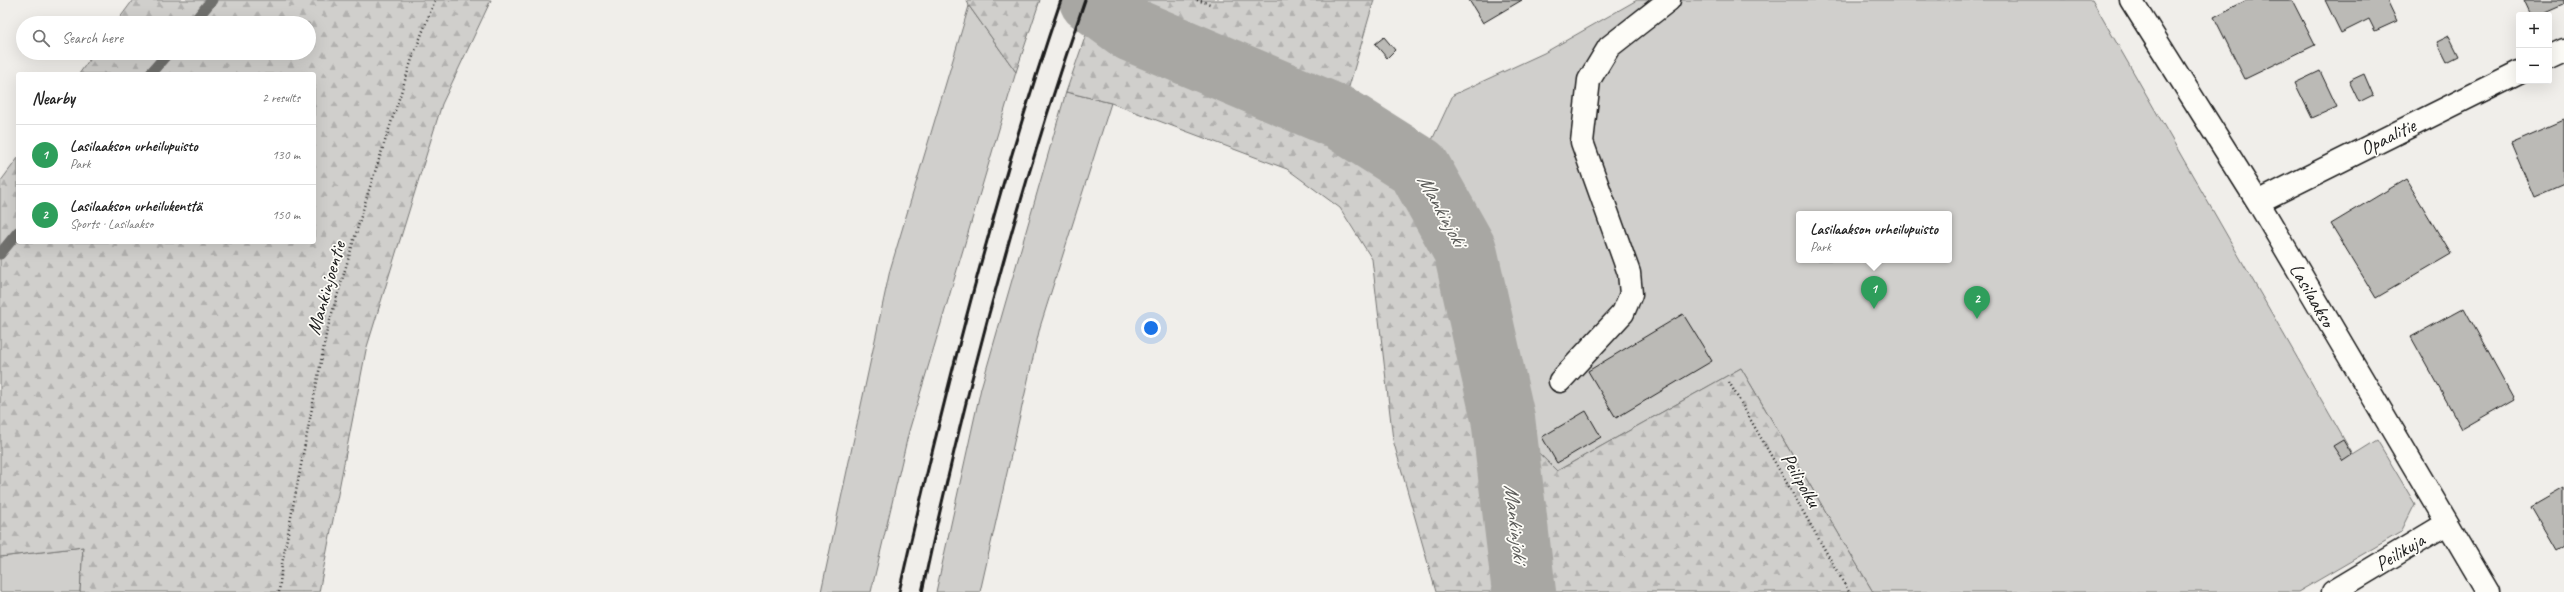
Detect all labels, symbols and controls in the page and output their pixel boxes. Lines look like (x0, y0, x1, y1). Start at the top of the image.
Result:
map controls (2516, 12, 2552, 84)
button: + (2516, 12, 2552, 48)
search box (16, 16, 316, 60)
icon: search (30, 27, 52, 49)
text: Search here (62, 29, 123, 48)
button: − (2516, 48, 2552, 84)
text: Nearby (32, 88, 75, 109)
text: 2 results (262, 90, 300, 106)
street label: Opaalitie (2356, 112, 2421, 161)
text: Lasilaakson urheilupuisto (70, 137, 198, 156)
text: 1 (42, 147, 48, 163)
text: 130 m (272, 147, 300, 163)
text: Park (70, 156, 91, 172)
water label: Mankinjoki (1412, 170, 1475, 255)
text: Lasilaakson urheilukenttä (70, 197, 202, 216)
text: 2 (42, 207, 48, 223)
text: 150 m (272, 207, 300, 223)
popup (1796, 211, 1952, 263)
text: Sports · Lasilaakso (70, 216, 153, 232)
text: Lasilaakson urheilupuisto (1810, 220, 1938, 239)
street label: Mankinjoentie (301, 237, 352, 337)
text: Park (1810, 239, 1831, 255)
street label: Lasilaakso (2284, 259, 2341, 333)
pin: 1 (1861, 276, 1887, 309)
pin: 2 (1964, 286, 1990, 319)
your location (1141, 318, 1161, 338)
street label: Peilipolku (1775, 448, 1827, 513)
water label: Mankinjoki (1498, 483, 1534, 568)
street label: Peilikuja (2371, 527, 2431, 576)

